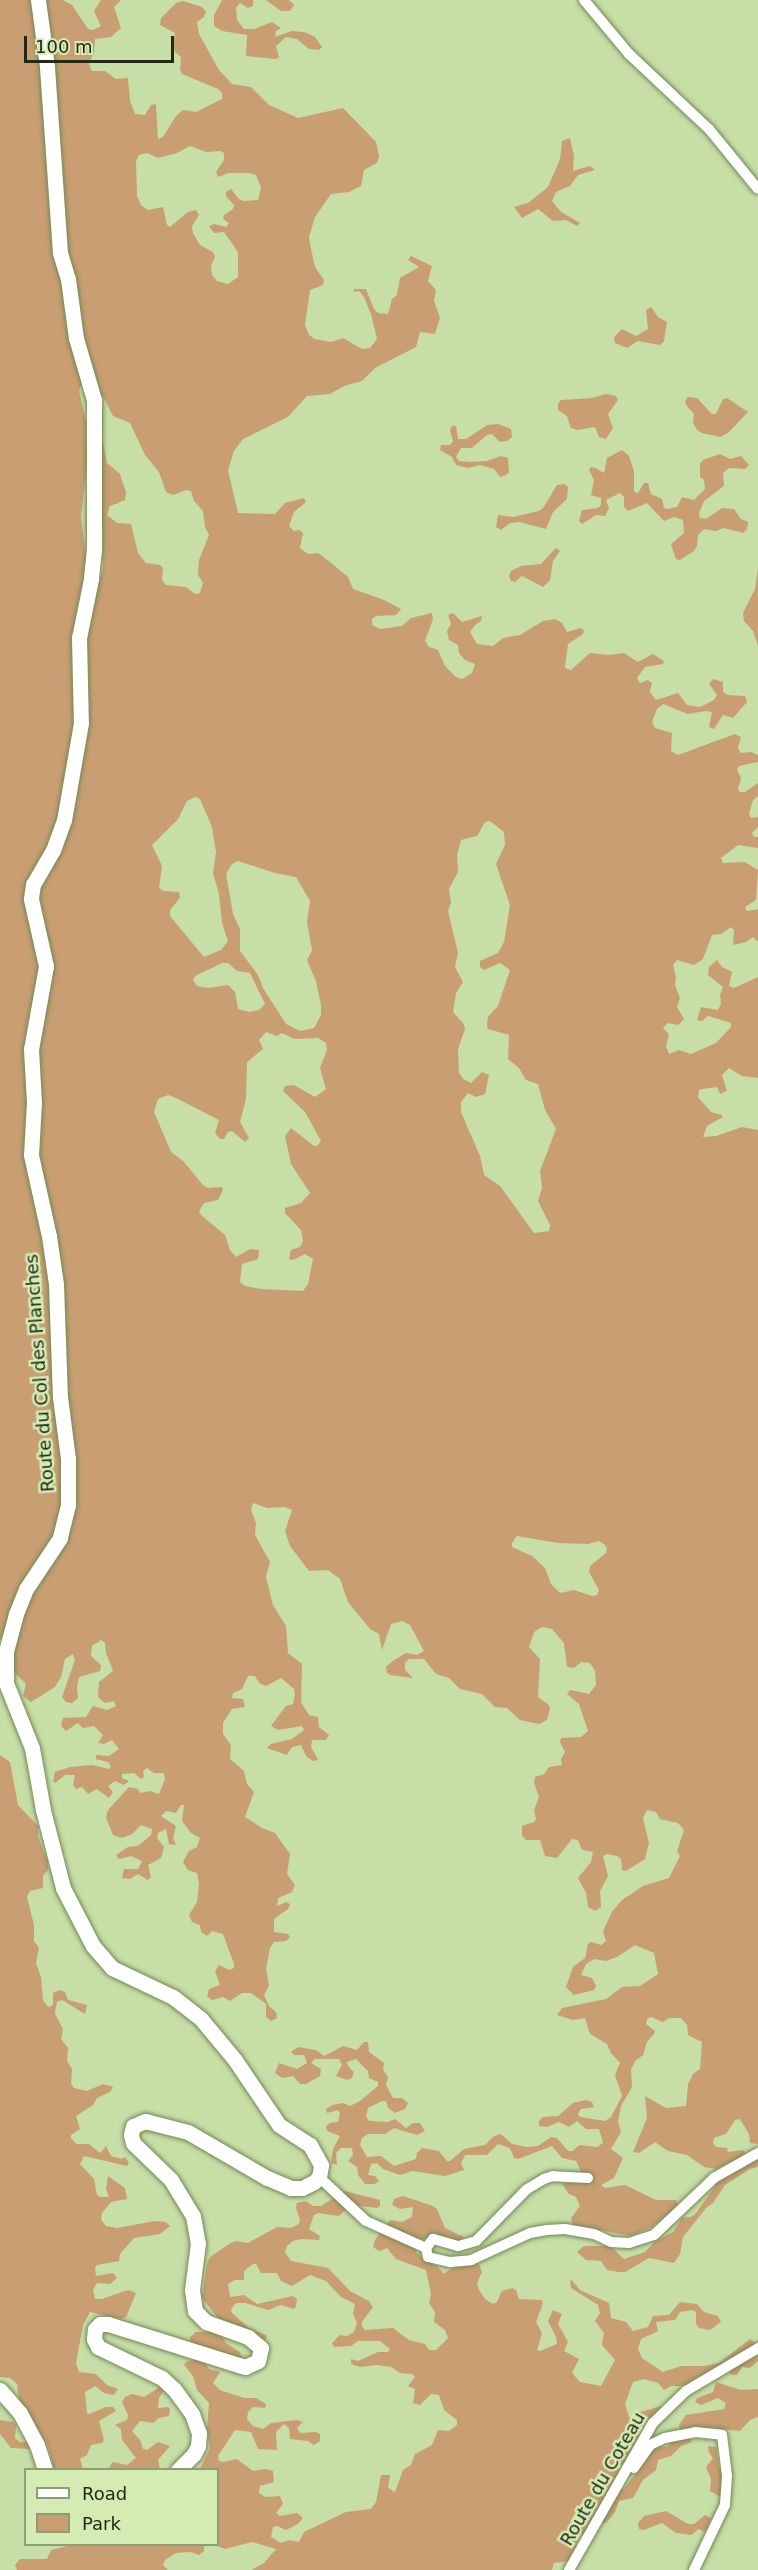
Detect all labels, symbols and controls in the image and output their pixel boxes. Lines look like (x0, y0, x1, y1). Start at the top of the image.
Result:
scale bar (27, 24, 177, 62)
text: 100 m (35, 36, 93, 57)
street label: Route du Col des Planches (21, 1253, 59, 1493)
street label: Route du Coteau (556, 2408, 650, 2550)
legend (24, 2468, 219, 2546)
text: Road (82, 2483, 127, 2504)
text: Park (82, 2513, 121, 2534)

